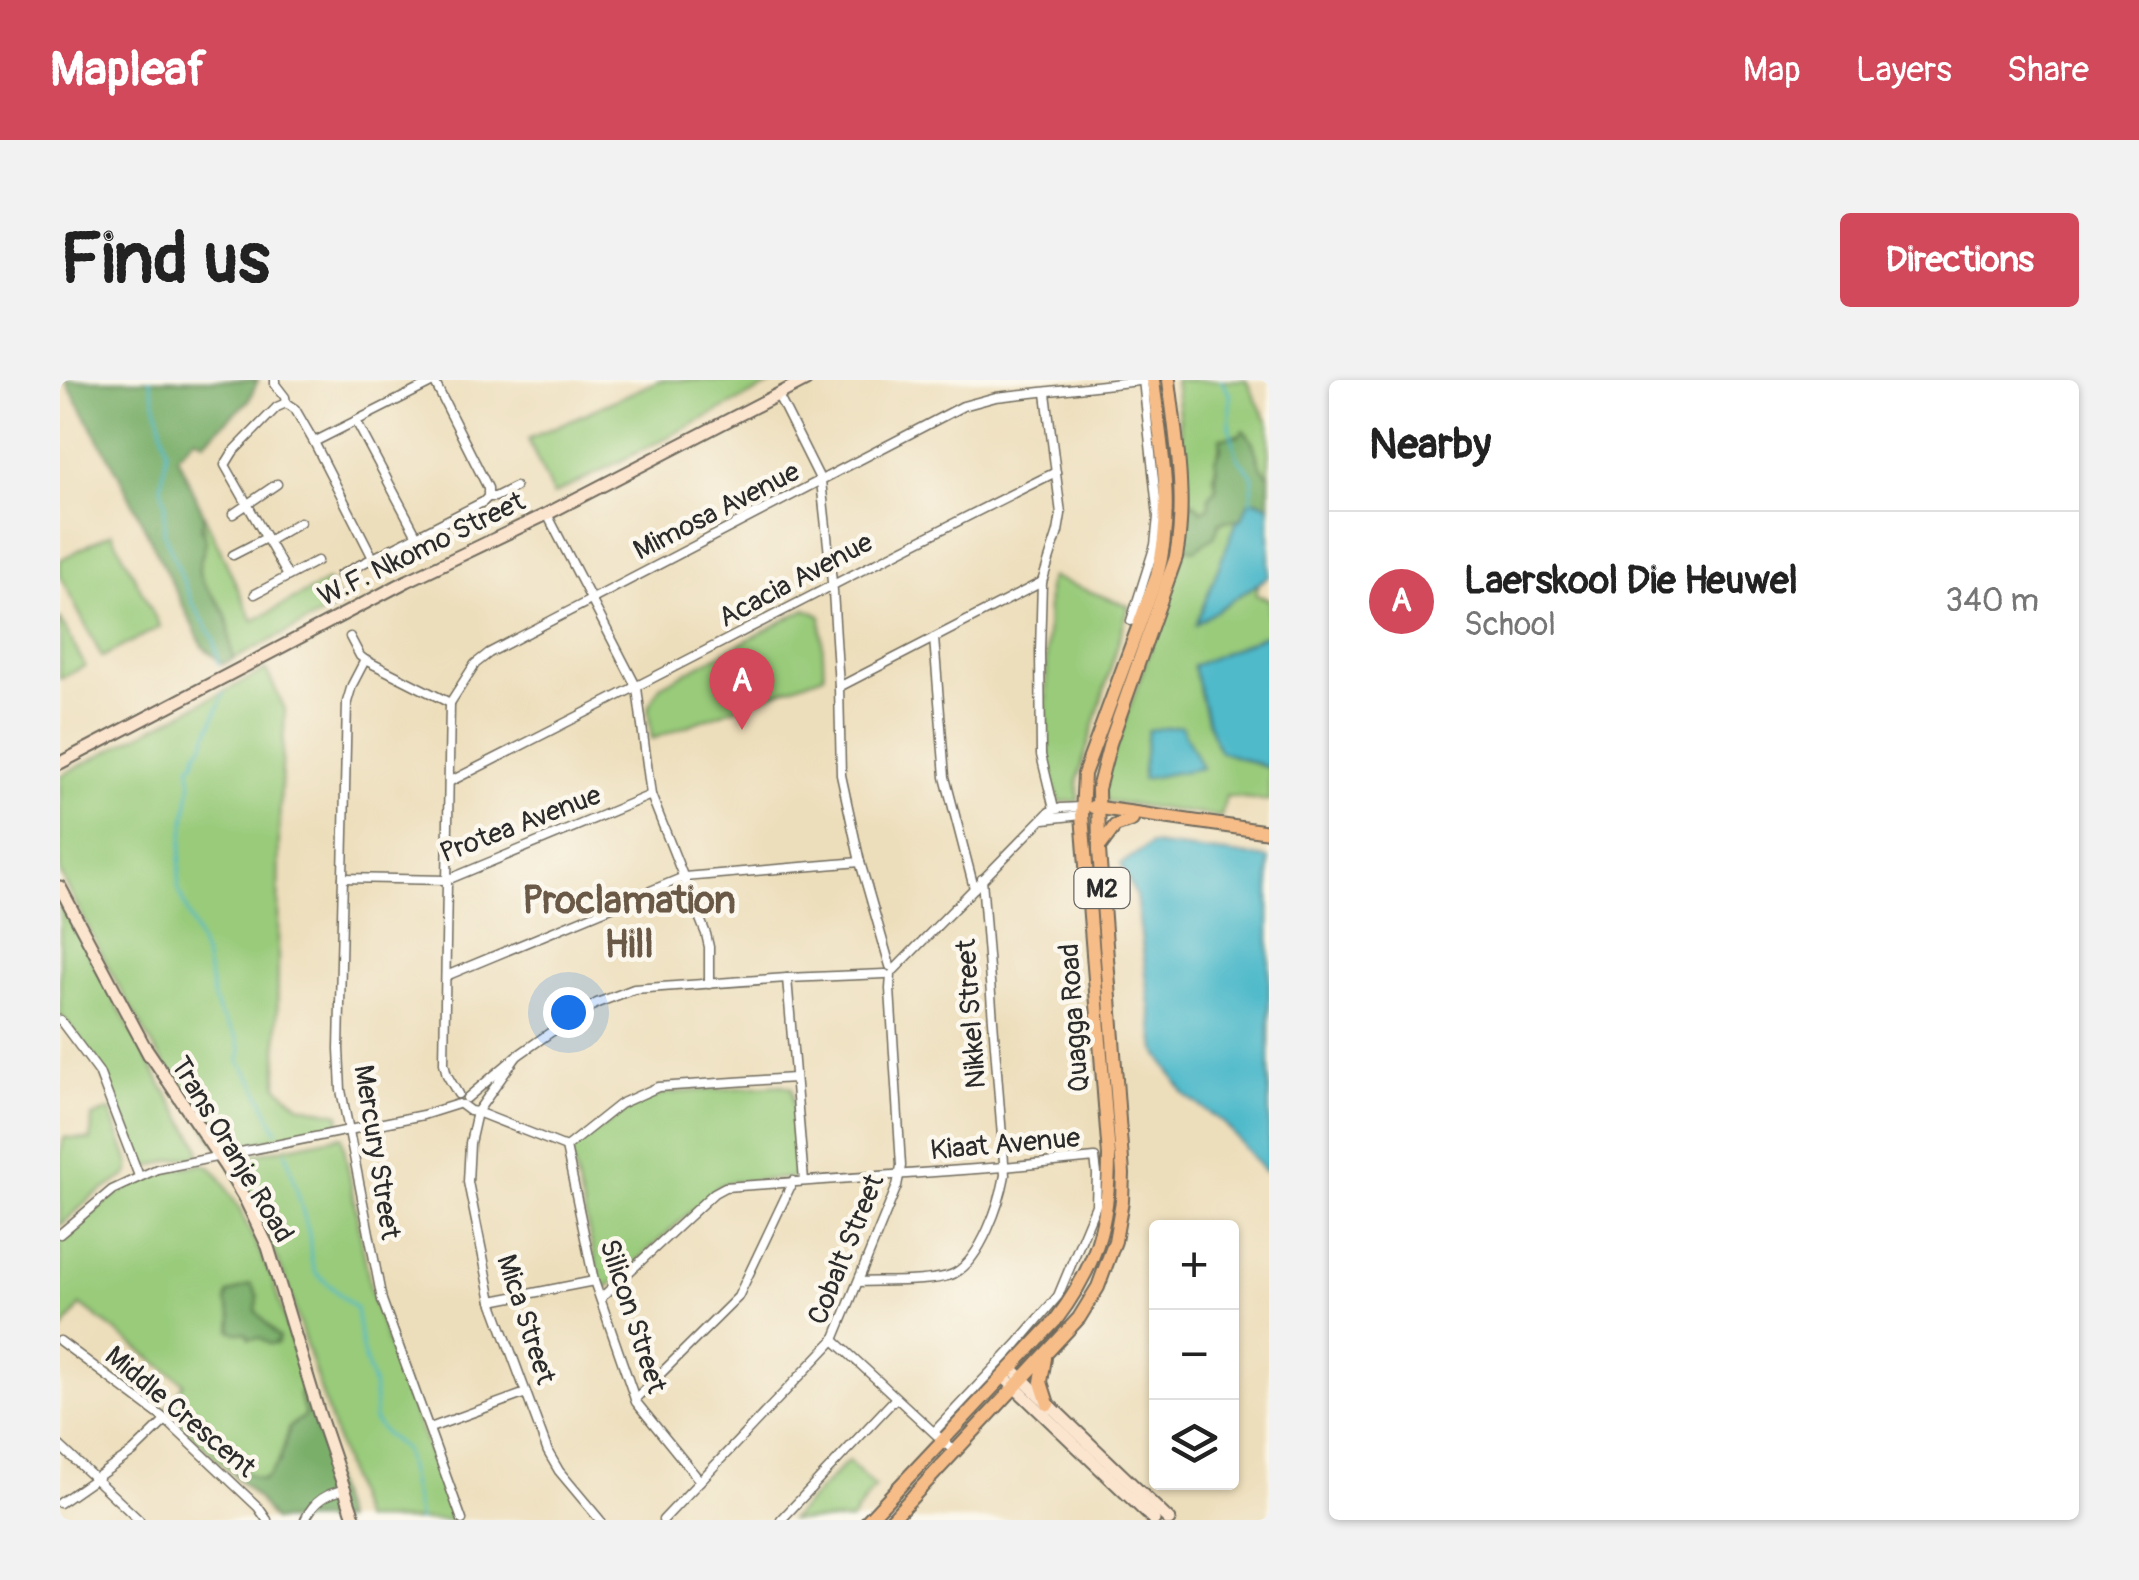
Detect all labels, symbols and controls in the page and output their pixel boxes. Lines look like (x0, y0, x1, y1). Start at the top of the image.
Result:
text: Mapleaf (50, 40, 206, 100)
text: Map (1743, 48, 1801, 92)
text: Layers (1856, 48, 1952, 92)
text: Share (2007, 48, 2089, 92)
button: Directions (1840, 213, 2079, 307)
text: Find us (60, 216, 270, 304)
text: Nearby (1369, 419, 1491, 471)
street label: Mimosa Avenue (628, 454, 806, 568)
street label: W.F. Nkomo Street (312, 484, 531, 615)
street label: Acacia Avenue (713, 525, 879, 636)
text: Laerskool Die Heuwel (1464, 557, 1798, 605)
text: A (1391, 581, 1412, 621)
text: 340 m (1945, 581, 2039, 621)
text: School (1464, 605, 1556, 645)
pin: A (710, 648, 774, 730)
street label: Protea Avenue (435, 778, 606, 871)
road number: M2 (1074, 868, 1130, 908)
district label: Proclamation Hill (522, 877, 736, 969)
street label: Nikkel Street (949, 937, 994, 1090)
street label: Quagga Road (1052, 942, 1097, 1094)
your location (543, 987, 594, 1038)
street label: Trans Oranje Road (162, 1050, 301, 1249)
street label: Mercury Street (345, 1062, 408, 1243)
street label: Kiaat Avenue (929, 1120, 1082, 1168)
street label: Cobalt Street (800, 1169, 893, 1330)
map controls (1149, 1220, 1239, 1490)
button: + (1149, 1220, 1239, 1310)
street label: Silicon Street (591, 1235, 674, 1399)
street label: Mica Street (488, 1250, 563, 1389)
button: − (1149, 1310, 1239, 1400)
street label: Middle Crescent (97, 1339, 263, 1486)
button: layers (1149, 1400, 1239, 1490)

